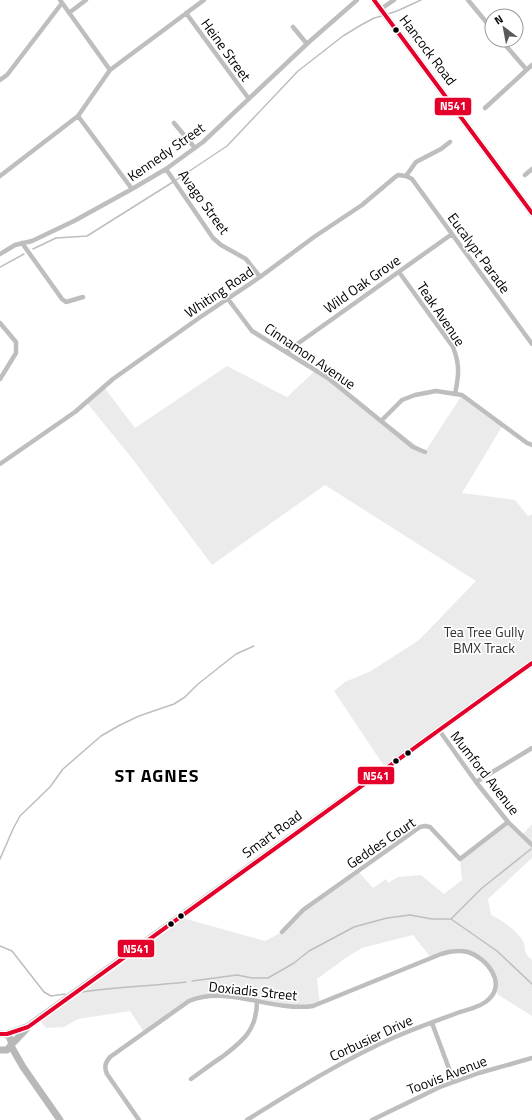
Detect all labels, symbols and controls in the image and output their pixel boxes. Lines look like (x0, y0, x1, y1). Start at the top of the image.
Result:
north arrow (484, 8, 524, 48)
street label: Hancock Road (395, 10, 462, 89)
text: N (491, 11, 506, 28)
street label: Heine Street (196, 14, 256, 86)
unlabelled marker (391, 25, 401, 35)
line badge: N541 (434, 97, 472, 116)
text: N541 (440, 98, 466, 114)
street label: Kennedy Street (123, 117, 209, 186)
street label: Avago Street (174, 165, 235, 238)
street label: Eucalypt Parade (443, 208, 516, 297)
street label: Wild Oak Grove (319, 249, 404, 318)
street label: Whiting Road (180, 261, 257, 322)
street label: Teak Avenue (412, 277, 471, 350)
street label: Cinnamon Avenue (260, 317, 360, 394)
park label: Tea Tree Gully BMX Track (444, 621, 525, 658)
street label: Mumford Avenue (446, 726, 525, 819)
unlabelled marker (403, 748, 413, 758)
unlabelled marker (391, 756, 401, 766)
district label: ST AGNES (114, 762, 200, 789)
line badge: N541 (357, 766, 395, 785)
text: N541 (363, 768, 389, 784)
street label: Smart Road (237, 805, 306, 863)
street label: Geddes Court (342, 812, 420, 873)
unlabelled marker (176, 911, 186, 921)
unlabelled marker (166, 919, 176, 929)
line badge: N541 (117, 939, 155, 958)
text: N541 (123, 941, 149, 957)
street label: Doxiadis Street (208, 975, 298, 1006)
street label: Corbusier Drive (326, 1009, 416, 1066)
street label: Toovis Avenue (404, 1050, 490, 1099)

